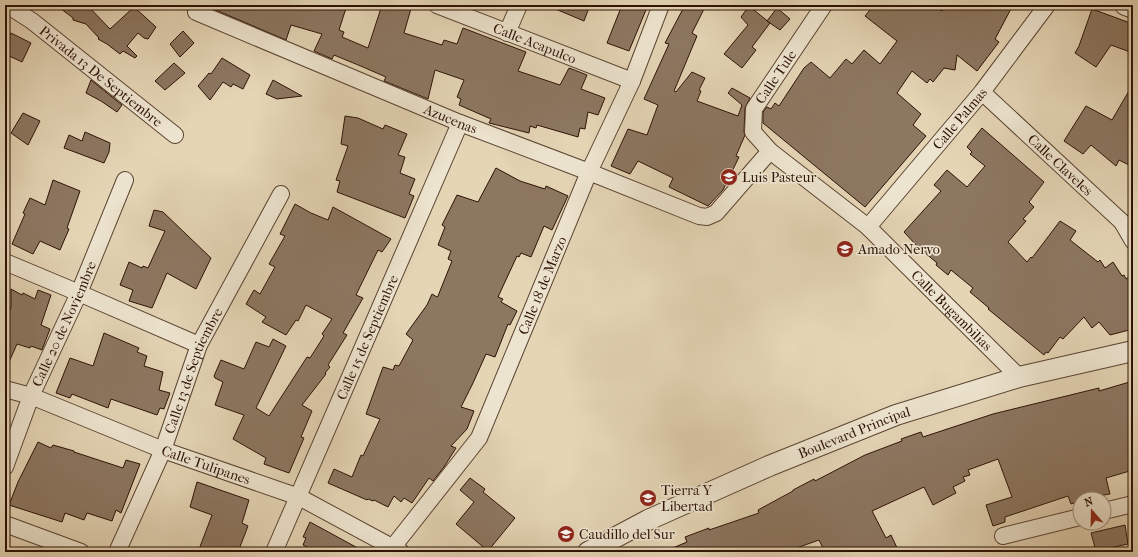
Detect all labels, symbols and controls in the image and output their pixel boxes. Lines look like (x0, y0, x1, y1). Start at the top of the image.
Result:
street label: Calle Acapulco (491, 19, 579, 67)
street label: Privada 13 De Septiembre (36, 22, 166, 130)
street label: Calle Tule (752, 47, 800, 107)
street label: Calle Palmas (929, 84, 991, 153)
street label: Azucenas (420, 100, 480, 137)
street label: Calle Claveles (1024, 130, 1096, 199)
school or university icon: Luis Pasteur (719, 167, 739, 187)
place label: Luis Pasteur (742, 169, 816, 186)
street label: Calle 18 de Marzo (514, 234, 570, 337)
school or university icon: Amado Nervo (835, 239, 855, 259)
place label: Amado Nervo (857, 241, 940, 258)
street label: Calle 20 de Noviembre (28, 258, 100, 389)
street label: Calle Bugambilias (908, 266, 996, 354)
street label: Calle 15 de Septiembre (333, 272, 402, 402)
street label: Calle 13 de Septiembre (161, 305, 226, 436)
street label: Boulevard Principal (795, 403, 912, 462)
street label: Calle Tulipanes (159, 442, 253, 488)
place label: Tierra Y Libertad (661, 482, 713, 515)
school or university icon: Tierra Y Libertad (638, 488, 658, 508)
north arrow (1072, 491, 1112, 531)
text: N (1083, 494, 1096, 510)
school or university icon: Caudillo del Sur (556, 524, 576, 544)
place label: Caudillo del Sur (579, 526, 675, 543)

